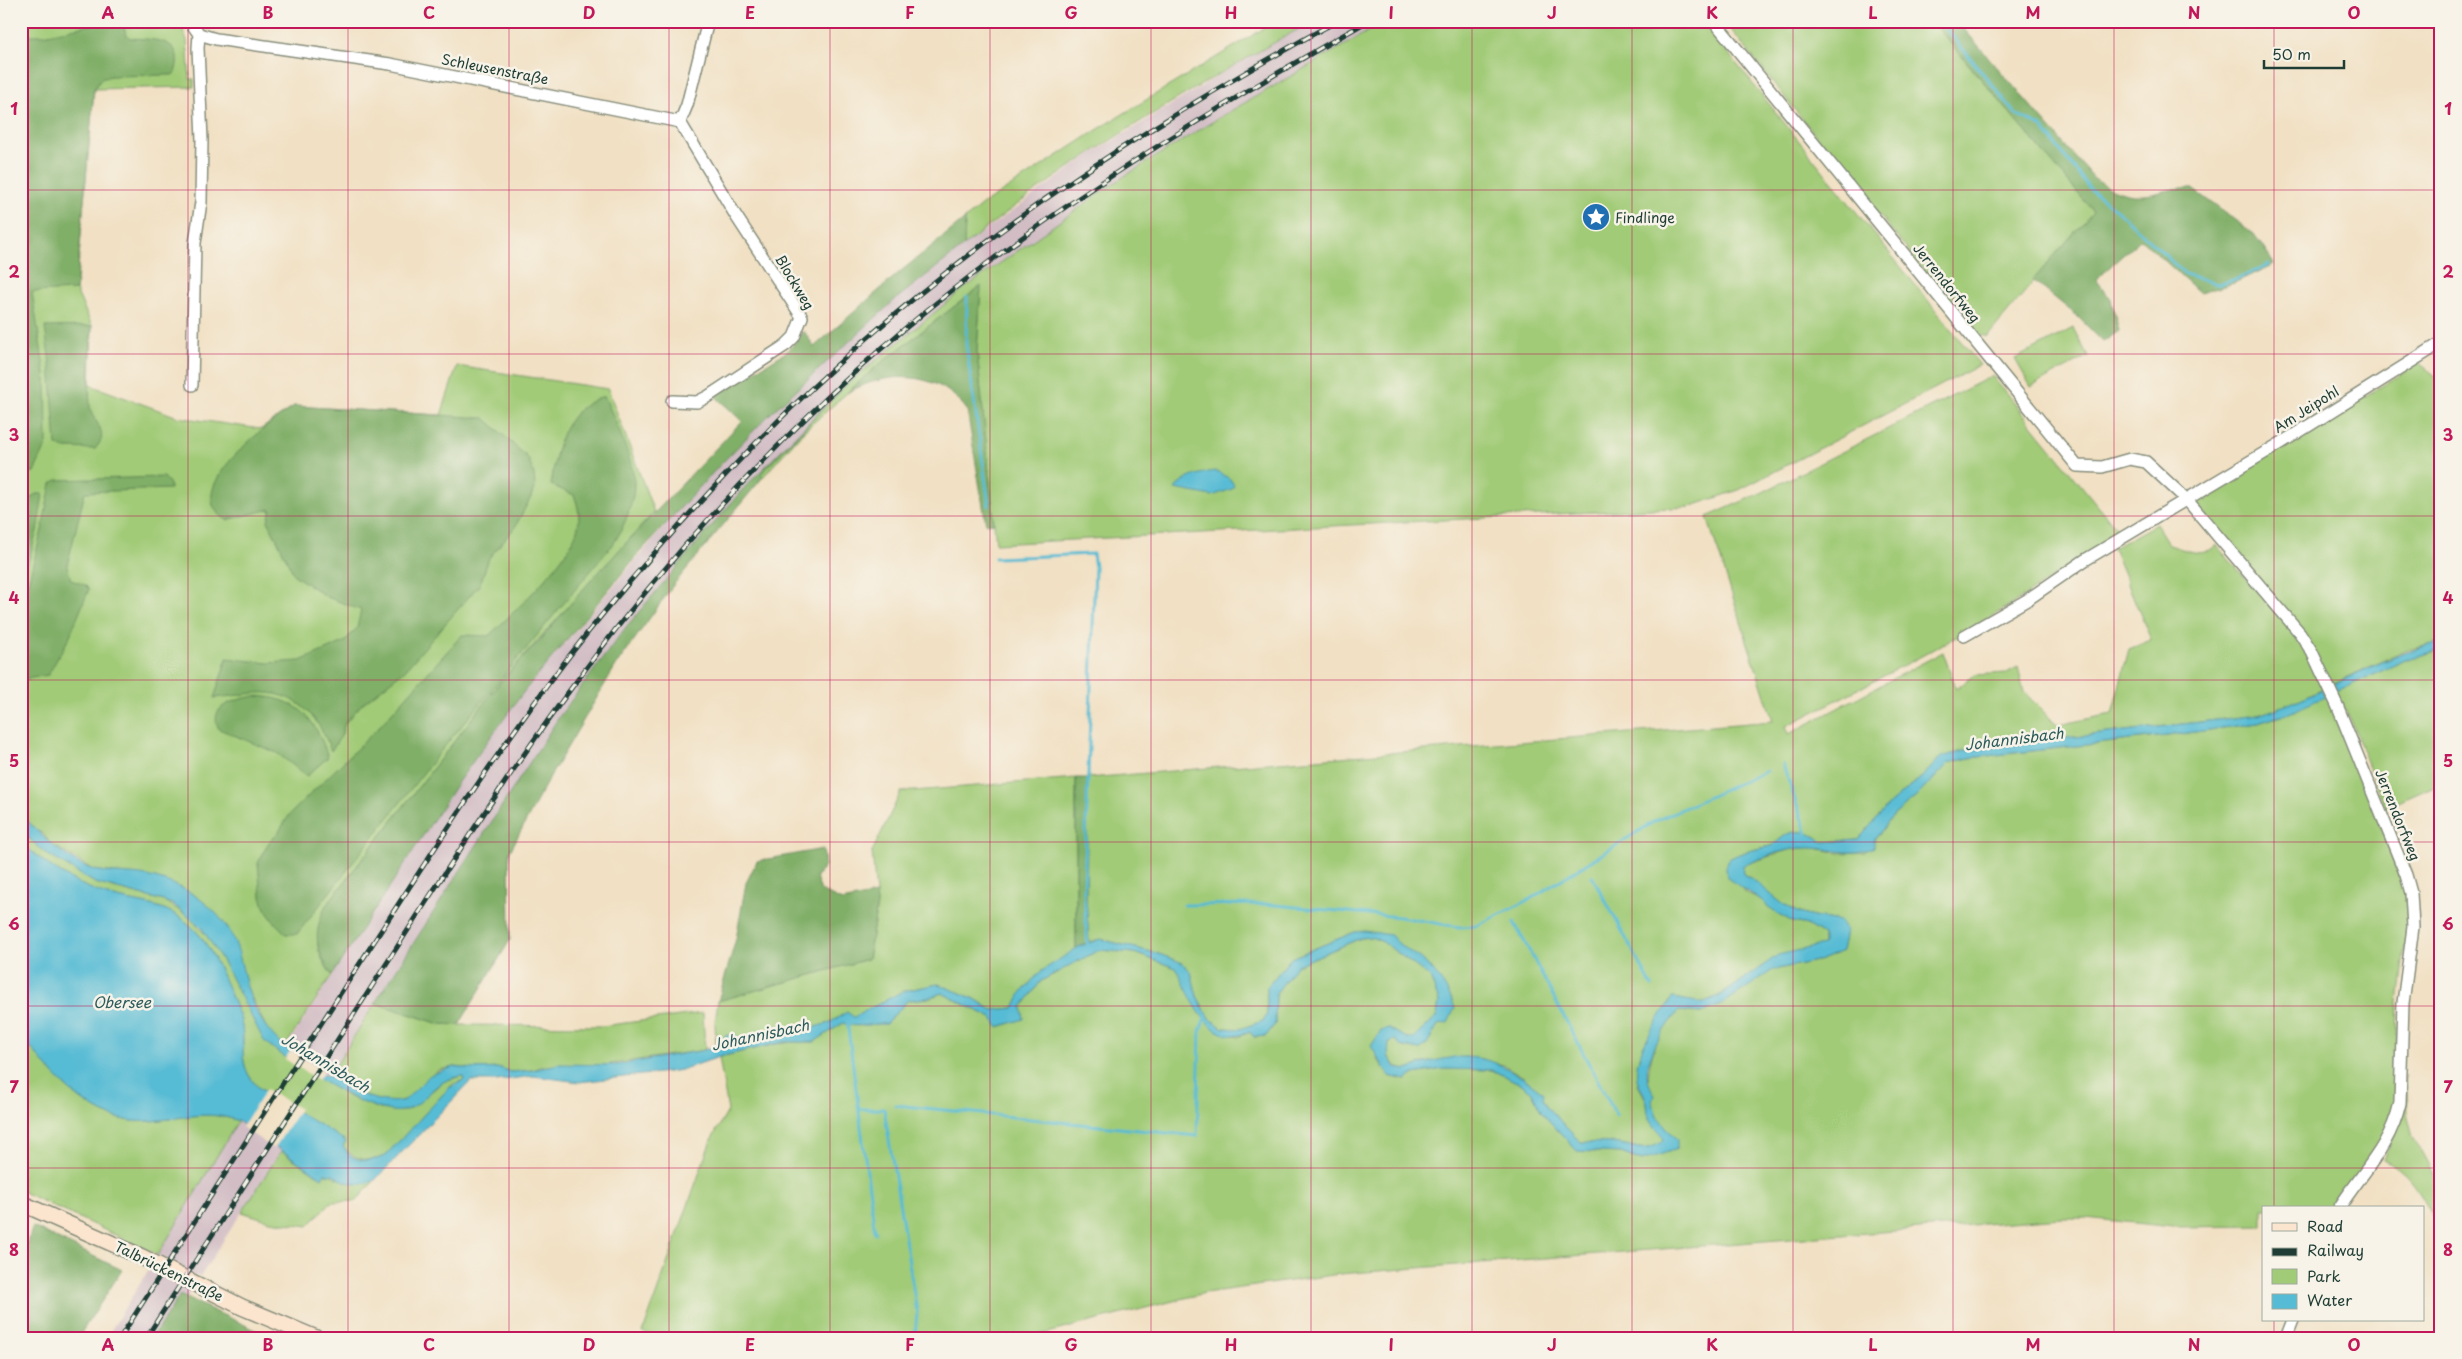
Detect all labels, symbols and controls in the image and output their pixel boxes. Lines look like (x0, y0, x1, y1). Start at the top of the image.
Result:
text: A (102, 0, 115, 24)
text: B (263, 0, 274, 24)
text: C (423, 0, 435, 24)
text: D (583, 0, 595, 24)
text: E (745, 0, 755, 24)
text: F (905, 0, 915, 24)
text: G (1064, 0, 1078, 24)
text: H (1225, 0, 1237, 24)
text: I (1388, 0, 1394, 24)
text: J (1547, 0, 1557, 24)
text: K (1706, 0, 1718, 24)
text: L (1868, 0, 1878, 24)
text: M (2025, 0, 2041, 24)
text: N (2188, 0, 2200, 24)
text: O (2348, 0, 2361, 24)
scale bar (2264, 38, 2344, 70)
text: 50 m (2272, 42, 2311, 65)
street label: Schleusenstraße (440, 48, 550, 90)
text: 1 (10, 96, 18, 120)
text: 1 (2444, 96, 2452, 120)
place icon: Findlinge (1581, 202, 1611, 232)
place label: Findlinge (1615, 207, 1675, 228)
street label: Jerrendorfweg (1908, 239, 1986, 327)
street label: Blockweg (770, 250, 820, 314)
text: 2 (8, 259, 20, 283)
text: 2 (2442, 259, 2454, 283)
street label: Am Jeipohl (2269, 380, 2343, 438)
text: 3 (9, 422, 19, 446)
text: 3 (2443, 422, 2453, 446)
text: 4 (9, 585, 20, 609)
text: 4 (2443, 585, 2454, 609)
water label: Johannisbach (1963, 721, 2065, 755)
text: 5 (9, 748, 19, 772)
text: 5 (2443, 748, 2453, 772)
street label: Jerrendorfweg (2370, 766, 2426, 864)
text: 6 (8, 911, 20, 935)
text: 6 (2442, 911, 2454, 935)
water label: Obersee (93, 990, 152, 1013)
water label: Johannisbach (709, 1012, 811, 1056)
water label: Johannisbach (278, 1027, 375, 1098)
text: 7 (9, 1074, 19, 1098)
text: 7 (2443, 1074, 2453, 1098)
legend (2262, 1206, 2424, 1322)
text: Road (2307, 1214, 2343, 1237)
street label: Talbrückenstraße (111, 1236, 227, 1306)
text: 8 (9, 1237, 19, 1261)
text: 8 (2443, 1237, 2453, 1261)
text: Railway (2307, 1238, 2364, 1261)
text: Park (2307, 1264, 2341, 1287)
text: Water (2307, 1288, 2352, 1311)
text: A (102, 1332, 115, 1356)
text: B (263, 1332, 274, 1356)
text: C (423, 1332, 435, 1356)
text: D (583, 1332, 595, 1356)
text: E (745, 1332, 755, 1356)
text: F (905, 1332, 915, 1356)
text: G (1064, 1332, 1078, 1356)
text: H (1225, 1332, 1237, 1356)
text: I (1388, 1332, 1394, 1356)
text: J (1547, 1332, 1557, 1356)
text: K (1706, 1332, 1718, 1356)
text: L (1868, 1332, 1878, 1356)
text: M (2025, 1332, 2041, 1356)
text: N (2188, 1332, 2200, 1356)
text: O (2348, 1332, 2361, 1356)

